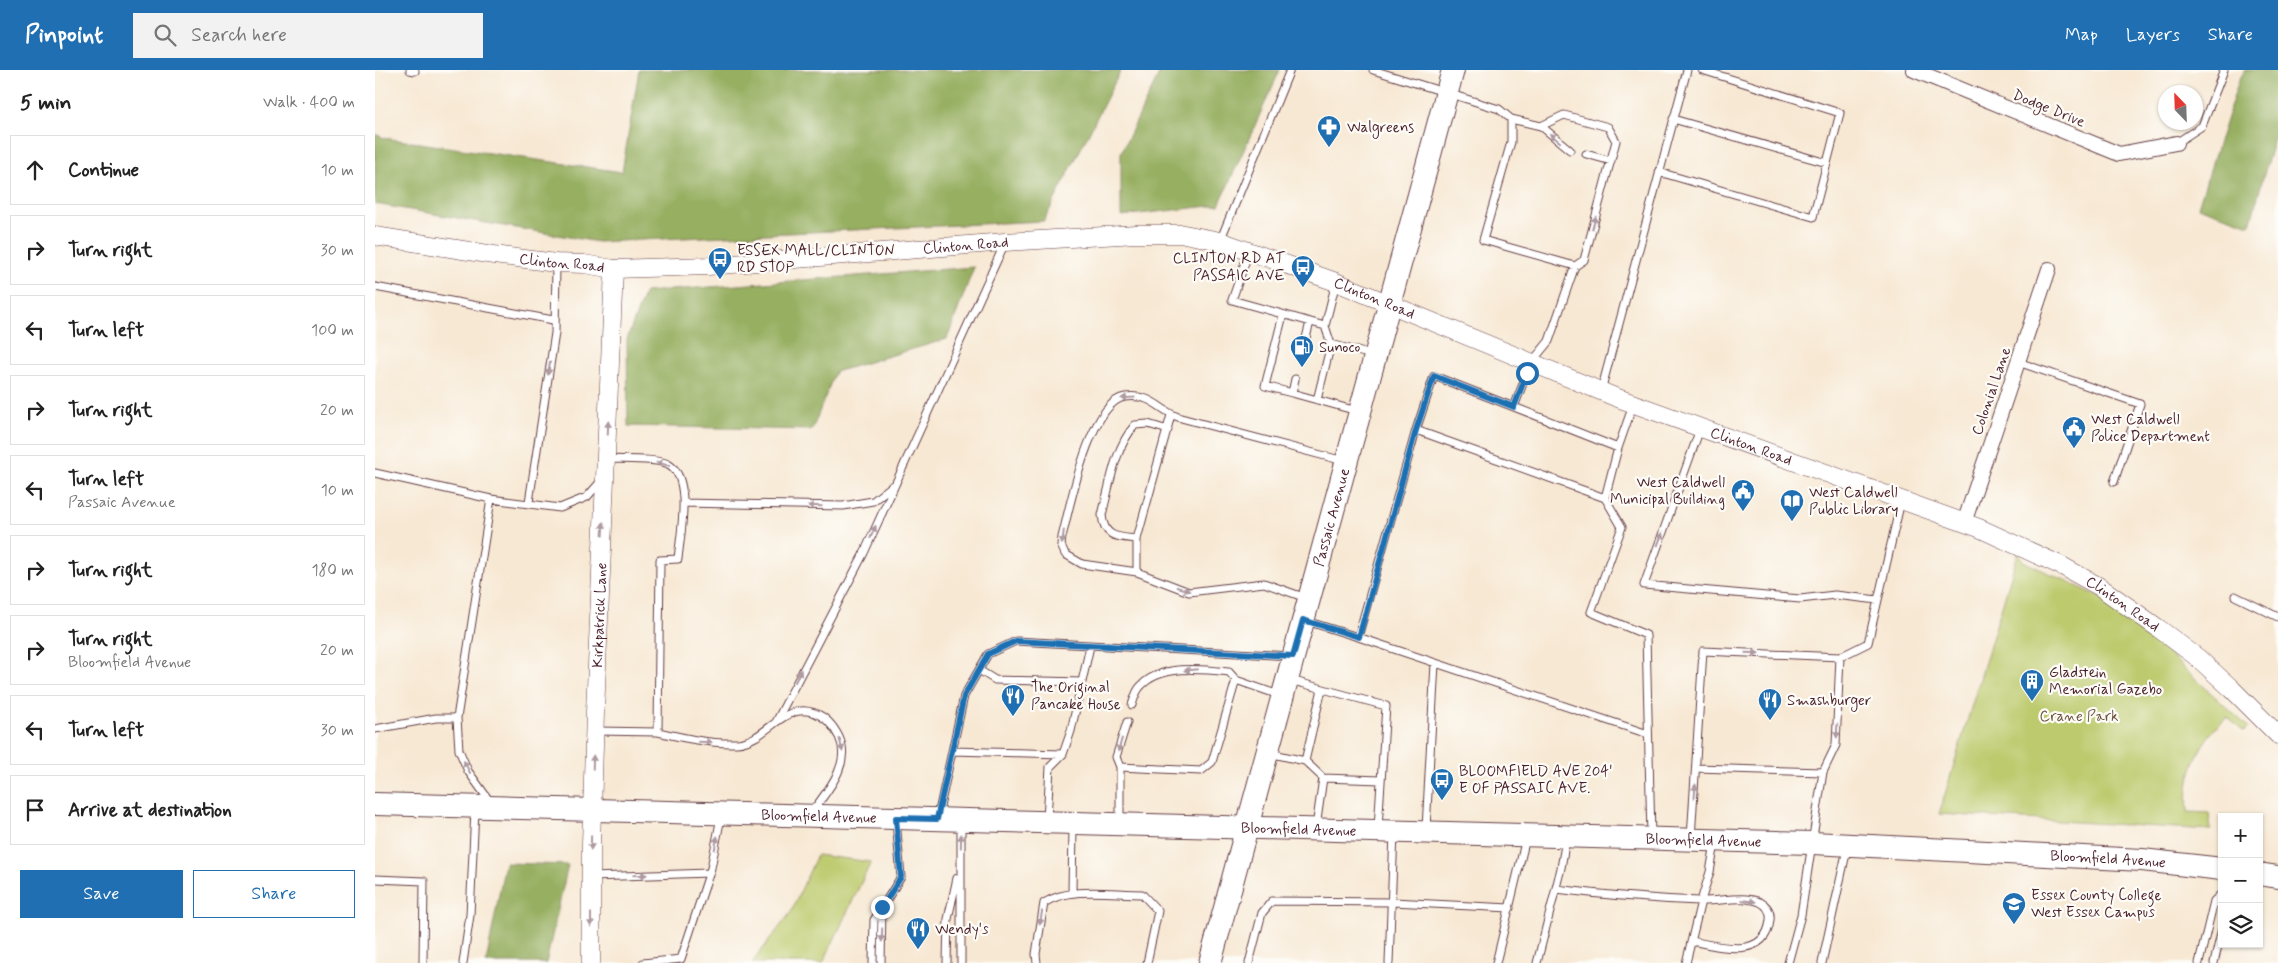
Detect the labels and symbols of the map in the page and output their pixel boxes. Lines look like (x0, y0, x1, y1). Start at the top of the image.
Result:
street label: Dodge Drive (2009, 85, 2088, 133)
north arrow (2158, 85, 2203, 130)
pharmacy icon: Walgreens (1316, 114, 1342, 148)
place label: Walgreens (1347, 118, 1414, 139)
one-way arrow (1549, 132, 1562, 143)
one-way arrow (1590, 216, 1598, 231)
street label: Clinton Road (922, 233, 1009, 260)
place label: ESSEX MALL/CLINTON RD STOP (737, 241, 895, 278)
bus stop icon: ESSEX MALL/CLINTON RD STOP (707, 246, 733, 280)
street label: Clinton Road (518, 249, 606, 278)
place label: CLINTON RD AT PASSAIC AVE (1173, 249, 1286, 286)
bus stop icon: CLINTON RD AT PASSAIC AVE (1290, 254, 1316, 288)
street label: Clinton Road (1331, 273, 1418, 324)
fuel station icon: Sunoco (1289, 334, 1315, 368)
place label: Sunoco (1319, 338, 1360, 358)
street label: Colonial Lane (1968, 345, 2016, 438)
one-way arrow (545, 360, 553, 376)
route start (1516, 362, 1539, 385)
one-way arrow (1120, 395, 1136, 403)
place label: West Caldwell Police Department (2091, 410, 2210, 447)
public building icon: West Caldwell Police Department (2061, 415, 2087, 449)
one-way arrow (604, 419, 612, 435)
street label: Clinton Road (1707, 423, 1795, 471)
one-way arrow (655, 460, 671, 468)
street label: Passaic Avenue (1309, 466, 1355, 569)
place label: West Caldwell Municipal Building (1610, 473, 1725, 510)
public building icon: West Caldwell Municipal Building (1730, 478, 1756, 512)
place label: West Caldwell Public Library (1809, 483, 1898, 520)
library icon: West Caldwell Public Library (1779, 488, 1805, 522)
one-way arrow (806, 502, 822, 510)
one-way arrow (600, 521, 608, 537)
one-way arrow (869, 525, 877, 539)
one-way arrow (1059, 530, 1067, 546)
one-way arrow (1657, 532, 1664, 547)
street label: Kirkpatrick Lane (588, 562, 612, 668)
street label: Clinton Road (2082, 572, 2163, 637)
one-way arrow (1175, 585, 1190, 593)
one-way arrow (1744, 649, 1760, 657)
place label: Gladstein Memorial Gazebo (2049, 663, 2162, 700)
one-way arrow (1183, 667, 1199, 675)
building icon: Gladstein Memorial Gazebo (2019, 668, 2045, 702)
one-way arrow (794, 669, 802, 683)
place label: The Original Pancake House (1031, 678, 1121, 715)
restaurant icon: The Original Pancake House (1000, 683, 1026, 717)
restaurant icon: Smashburger (1757, 687, 1783, 721)
place label: Smashburger (1787, 691, 1871, 712)
park label: Crane Park (2040, 707, 2118, 727)
one-way arrow (1833, 723, 1841, 739)
one-way arrow (837, 737, 845, 752)
one-way arrow (1116, 737, 1124, 752)
one-way arrow (698, 738, 714, 746)
one-way arrow (590, 753, 598, 769)
one-way arrow (463, 760, 471, 775)
place label: BLOOMFIELD AVE 204' E OF PASSAIC AVE. (1459, 762, 1612, 799)
bus stop icon: BLOOMFIELD AVE 204' E OF PASSAIC AVE. (1429, 767, 1455, 801)
one-way arrow (1691, 783, 1699, 799)
street label: Bloomfield Avenue (761, 805, 877, 829)
street label: Bloomfield Avenue (1241, 818, 1357, 842)
street label: Bloomfield Avenue (1645, 829, 1762, 853)
one-way arrow (957, 833, 965, 849)
one-way arrow (587, 836, 595, 852)
one-way arrow (712, 836, 720, 851)
street label: Bloomfield Avenue (2050, 846, 2167, 874)
one-way arrow (633, 871, 649, 879)
place label: Essex County College West Essex Campus (2031, 886, 2162, 923)
school or university icon: Essex County College West Essex Campus (2001, 891, 2027, 925)
route end (871, 896, 894, 919)
one-way arrow (1742, 897, 1758, 905)
one-way arrow (1037, 910, 1045, 926)
one-way arrow (587, 912, 595, 928)
restaurant icon: Wendy's (905, 916, 931, 950)
place label: Wendy's (935, 920, 989, 940)
one-way arrow (877, 927, 885, 943)

